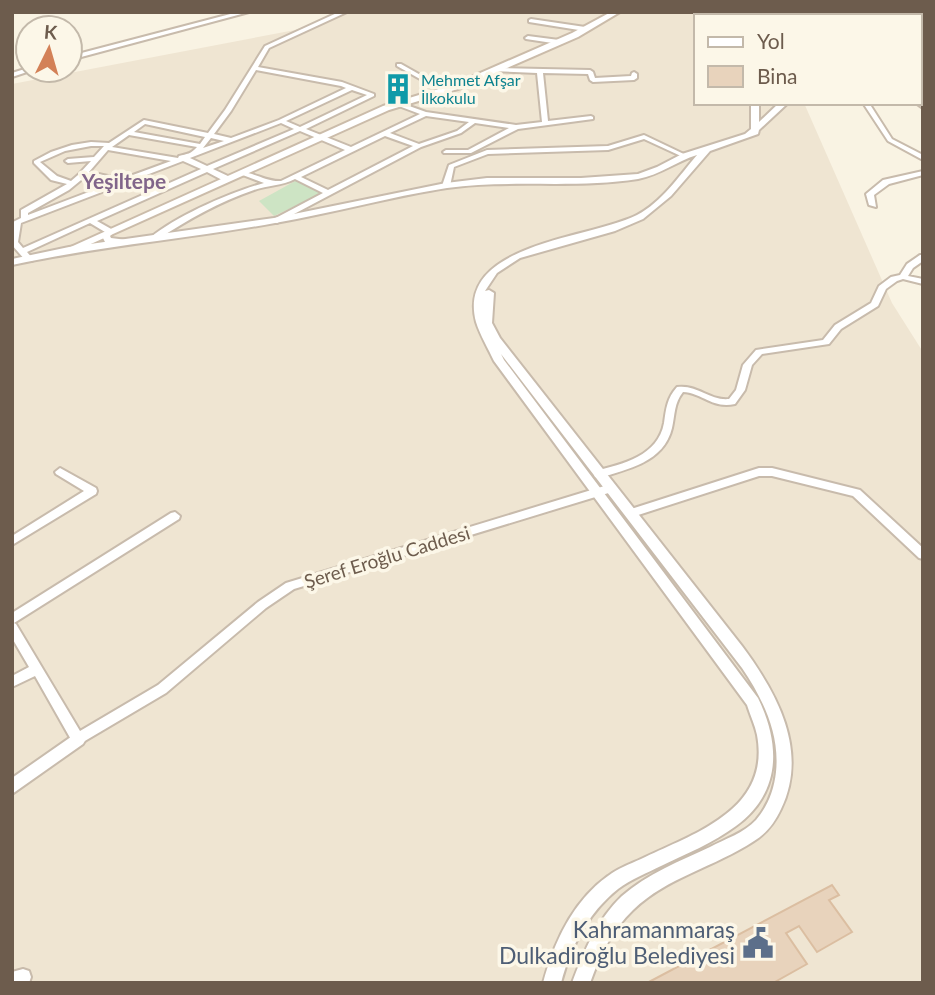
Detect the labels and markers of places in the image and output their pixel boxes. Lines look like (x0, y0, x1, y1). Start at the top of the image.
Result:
place label: Mehmet Afşar İlkokulu (421, 70, 521, 107)
building icon: Mehmet Afşar İlkokulu (381, 72, 415, 106)
place label: Kahramanmaraş Dulkadiroğlu Belediyesi (499, 915, 735, 969)
public building icon: Kahramanmaraş Dulkadiroğlu Belediyesi (741, 926, 775, 960)

